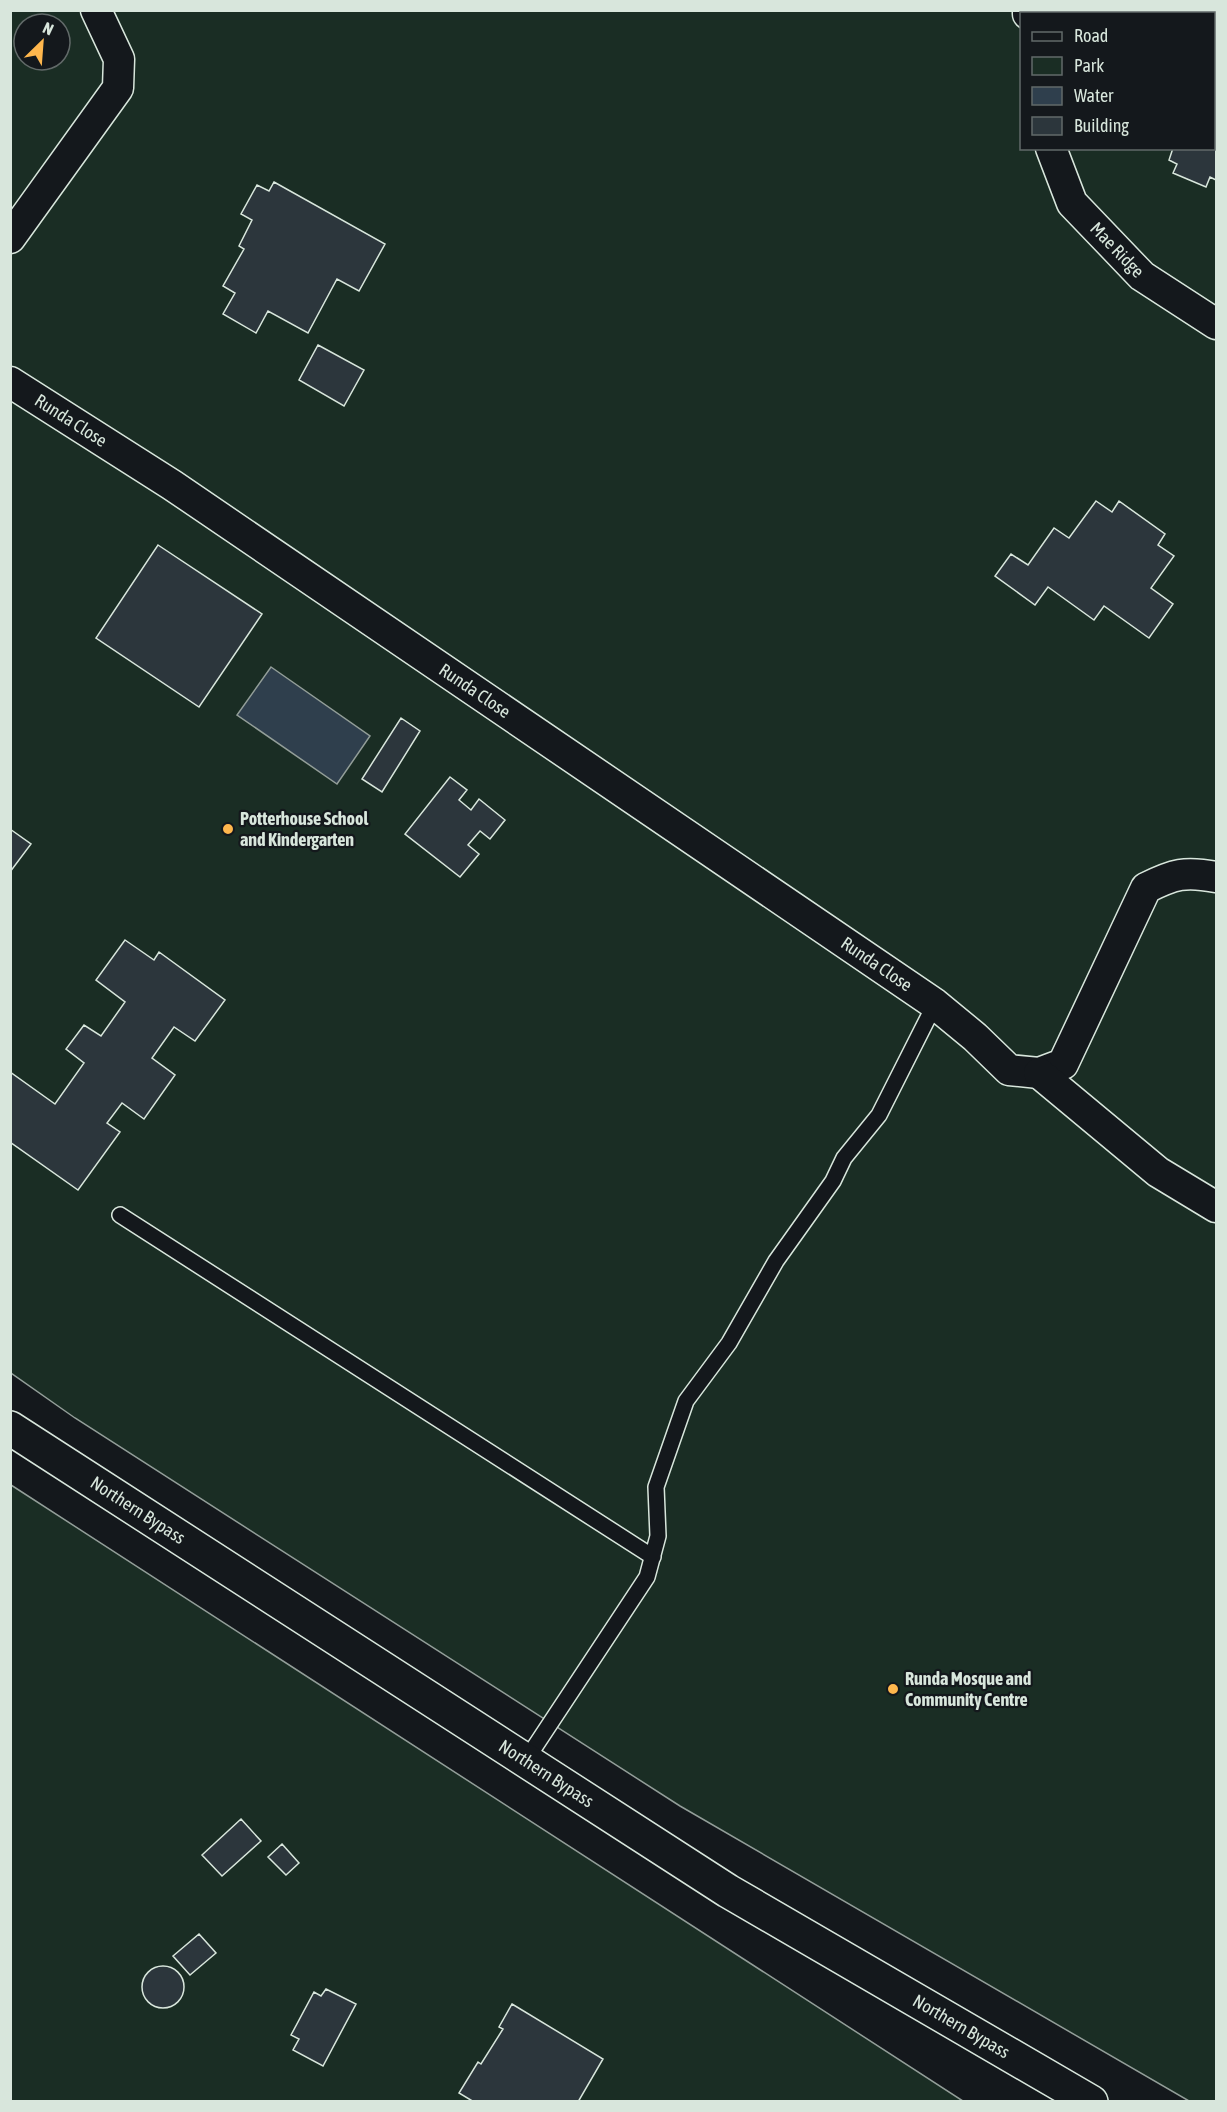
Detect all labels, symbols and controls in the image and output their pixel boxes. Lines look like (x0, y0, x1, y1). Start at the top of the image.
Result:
north arrow (12, 12, 72, 72)
legend (1020, 12, 1215, 150)
text: N (40, 18, 56, 39)
text: Road (1074, 25, 1108, 46)
text: Park (1074, 55, 1104, 76)
text: Water (1074, 85, 1114, 106)
text: Building (1074, 115, 1129, 136)
street label: Mae Ridge (1086, 218, 1149, 282)
street label: Runda Close (31, 389, 111, 451)
street label: Runda Close (435, 659, 515, 722)
place label: Potterhouse School and Kindergarten (240, 808, 369, 850)
marker: Potterhouse School and Kindergarten (221, 822, 235, 836)
street label: Runda Close (837, 932, 916, 995)
street label: Northern Bypass (87, 1472, 189, 1548)
place label: Runda Mosque and Community Centre (905, 1668, 1031, 1710)
marker: Runda Mosque and Community Centre (886, 1682, 900, 1696)
street label: Northern Bypass (495, 1735, 598, 1812)
street label: Northern Bypass (909, 1990, 1014, 2062)

